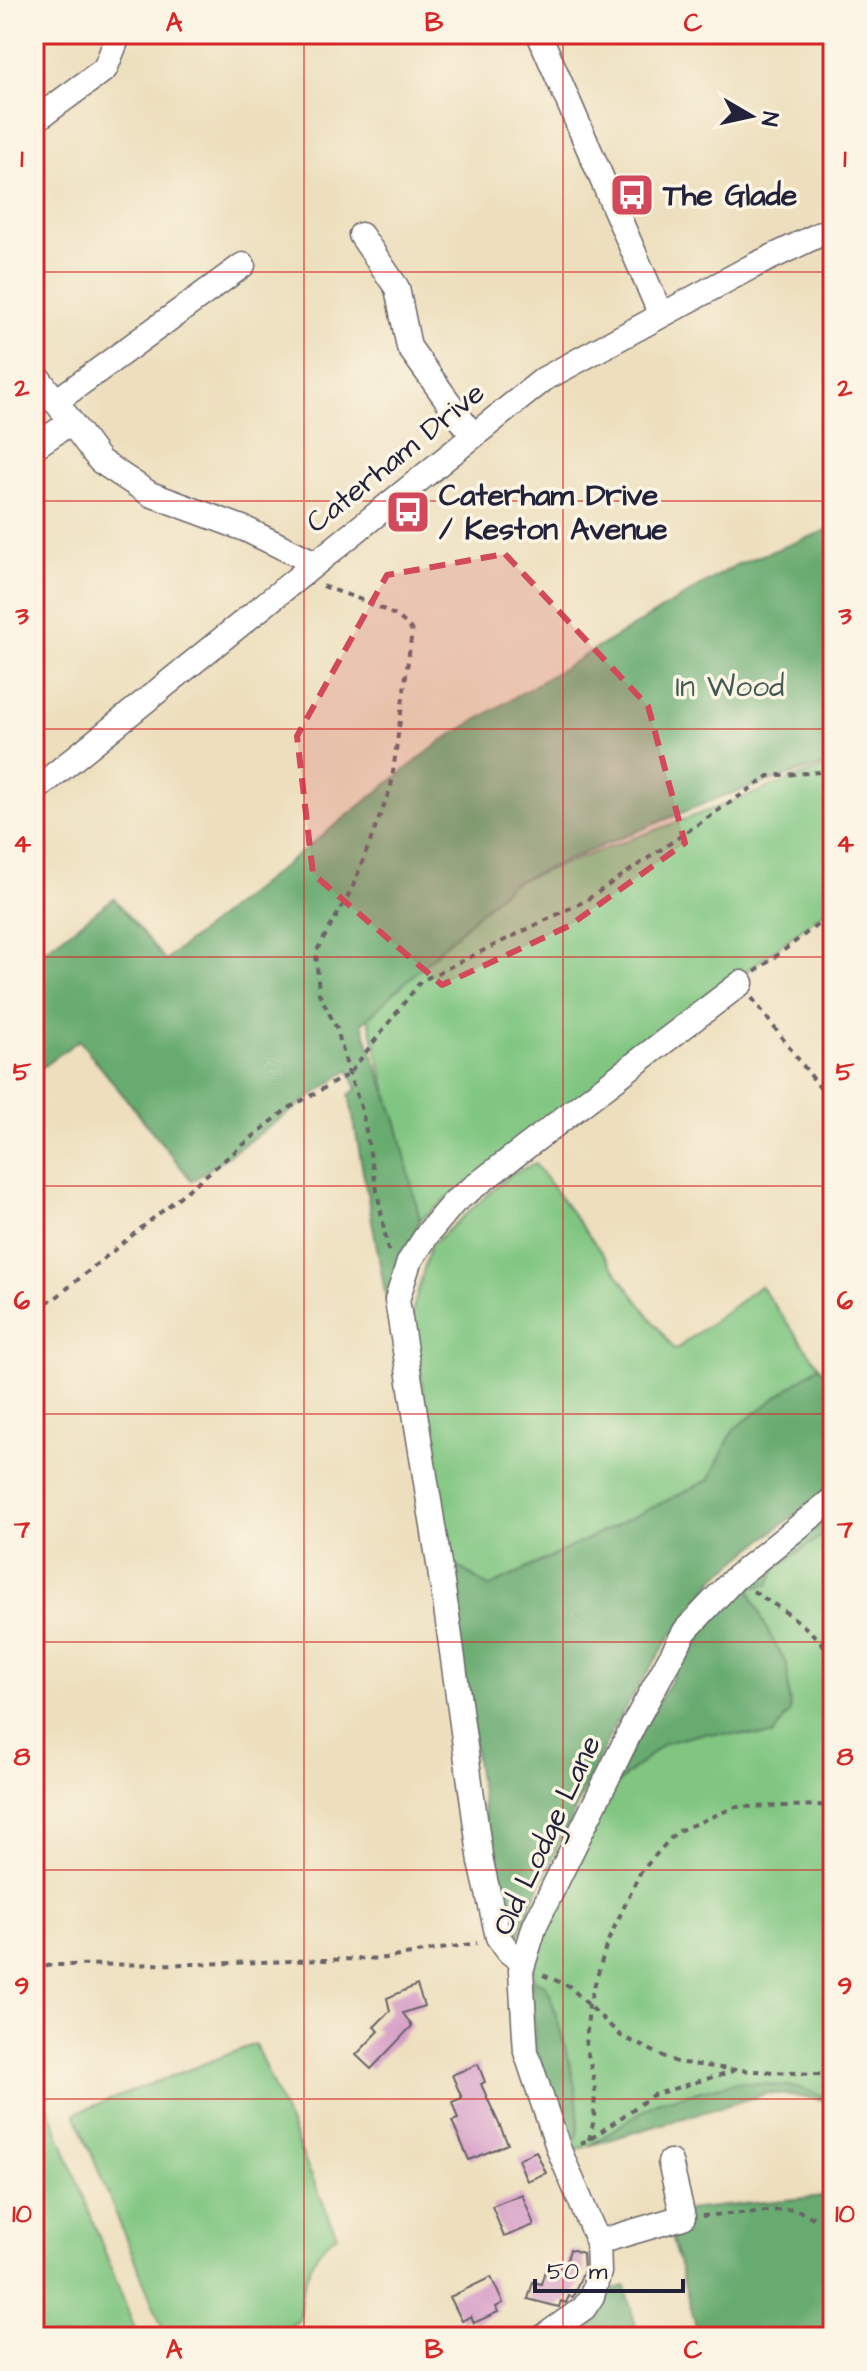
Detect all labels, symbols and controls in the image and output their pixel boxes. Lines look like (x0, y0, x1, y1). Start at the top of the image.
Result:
text: A (166, 5, 183, 41)
text: B (425, 5, 444, 41)
text: C (684, 5, 703, 41)
north arrow (711, 76, 791, 156)
text: N (753, 110, 786, 128)
text: 1 (20, 141, 24, 177)
text: 1 (843, 141, 847, 177)
bus stop icon: The Glade (608, 171, 656, 219)
place label: The Glade (662, 175, 797, 217)
text: 2 (14, 370, 30, 406)
text: 2 (837, 370, 853, 406)
street label: Caterham Drive (297, 372, 494, 543)
place label: Caterham Drive / Keston Avenue (439, 475, 668, 551)
bus stop icon: Caterham Drive / Keston Avenue (384, 488, 432, 536)
text: 3 (14, 598, 29, 634)
text: 3 (837, 598, 852, 634)
park label: In Wood (676, 666, 784, 708)
text: 4 (13, 826, 31, 862)
text: 4 (836, 826, 854, 862)
text: 5 (13, 1054, 32, 1090)
text: 5 (836, 1054, 855, 1090)
text: 6 (14, 1283, 31, 1319)
text: 6 (837, 1283, 854, 1319)
text: 7 (13, 1511, 30, 1547)
text: 7 (836, 1511, 853, 1547)
street label: Old Lodge Lane (482, 1729, 613, 1943)
text: 8 (14, 1739, 31, 1775)
text: 8 (837, 1739, 854, 1775)
text: 9 (15, 1968, 29, 2004)
text: 9 (838, 1968, 852, 2004)
text: 10 (12, 2196, 32, 2232)
text: 10 (835, 2196, 855, 2232)
scale bar (535, 2243, 683, 2293)
text: 50 m (547, 2255, 608, 2289)
text: A (166, 2332, 183, 2368)
text: B (425, 2332, 444, 2368)
text: C (684, 2332, 703, 2368)

